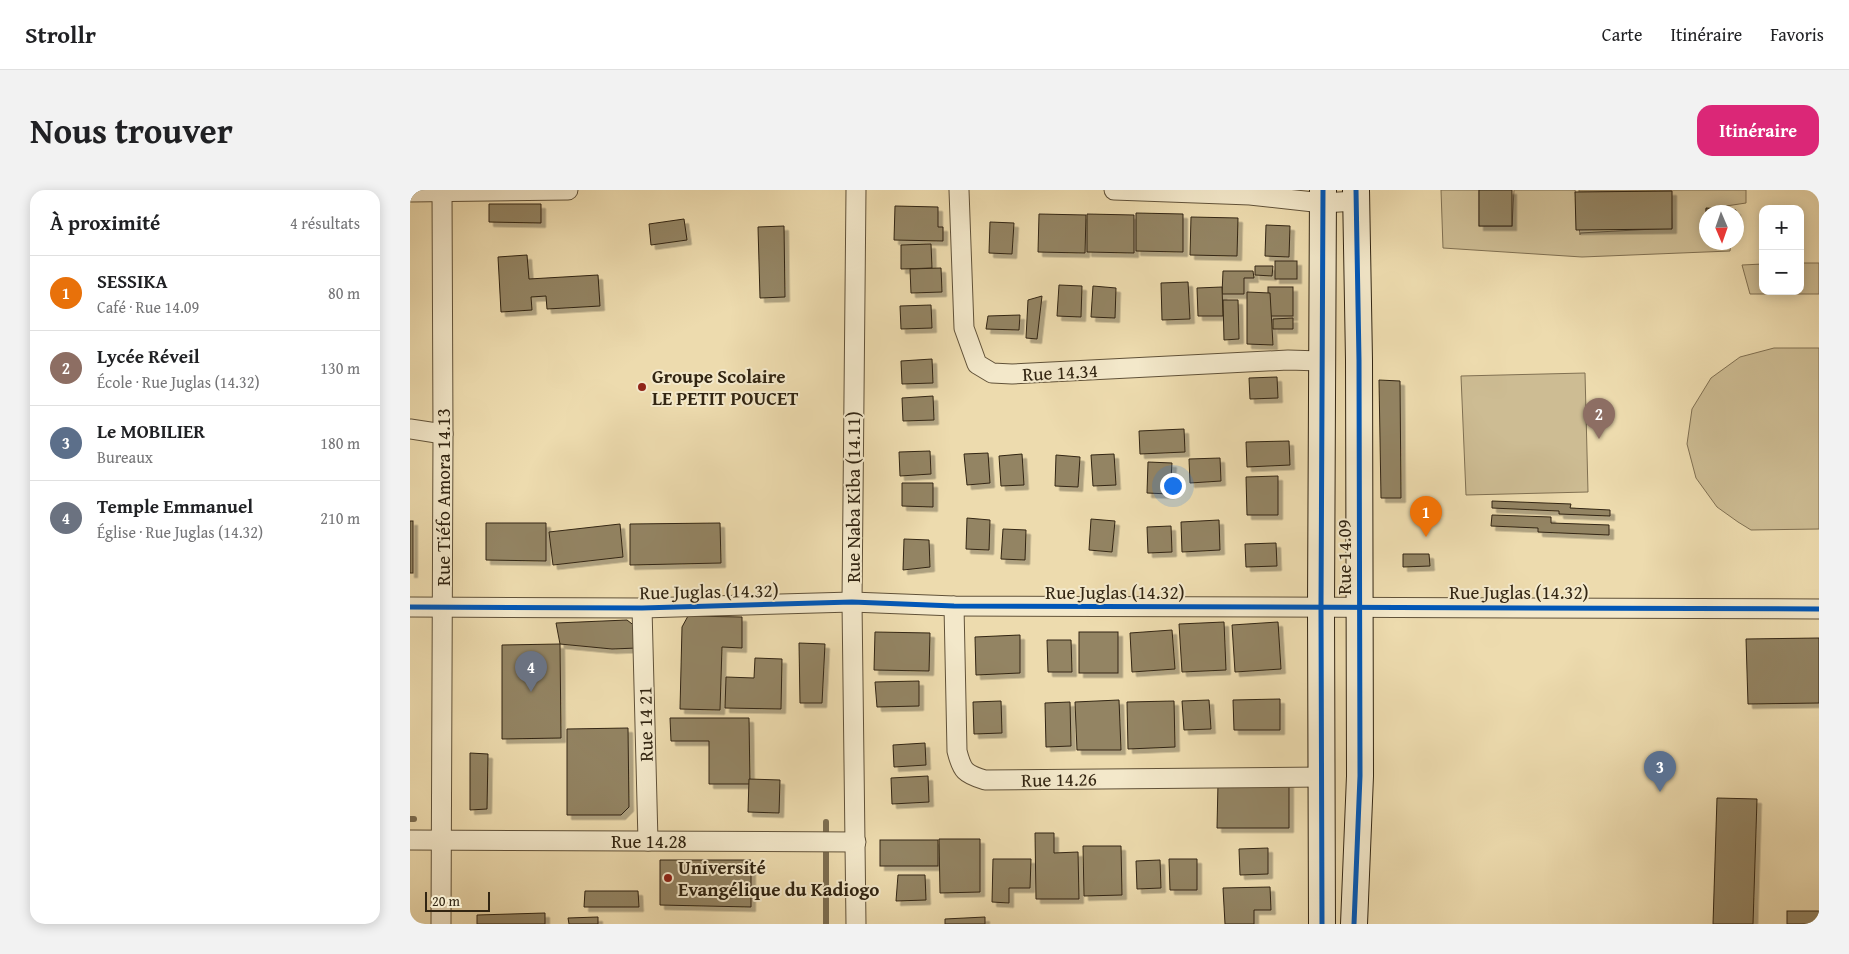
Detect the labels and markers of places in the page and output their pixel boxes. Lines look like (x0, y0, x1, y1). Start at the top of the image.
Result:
place label: Groupe Scolaire LE PETIT POUCET (652, 362, 798, 412)
marker: Groupe Scolaire LE PETIT POUCET (636, 381, 648, 393)
pin: 2 (1583, 398, 1615, 439)
pin: 1 (1410, 496, 1442, 537)
pin: 4 (515, 651, 547, 692)
pin: 3 (1644, 751, 1676, 792)
place label: Université Evangélique du Kadiogo (678, 853, 879, 903)
marker: Université Evangélique du Kadiogo (662, 872, 674, 884)

